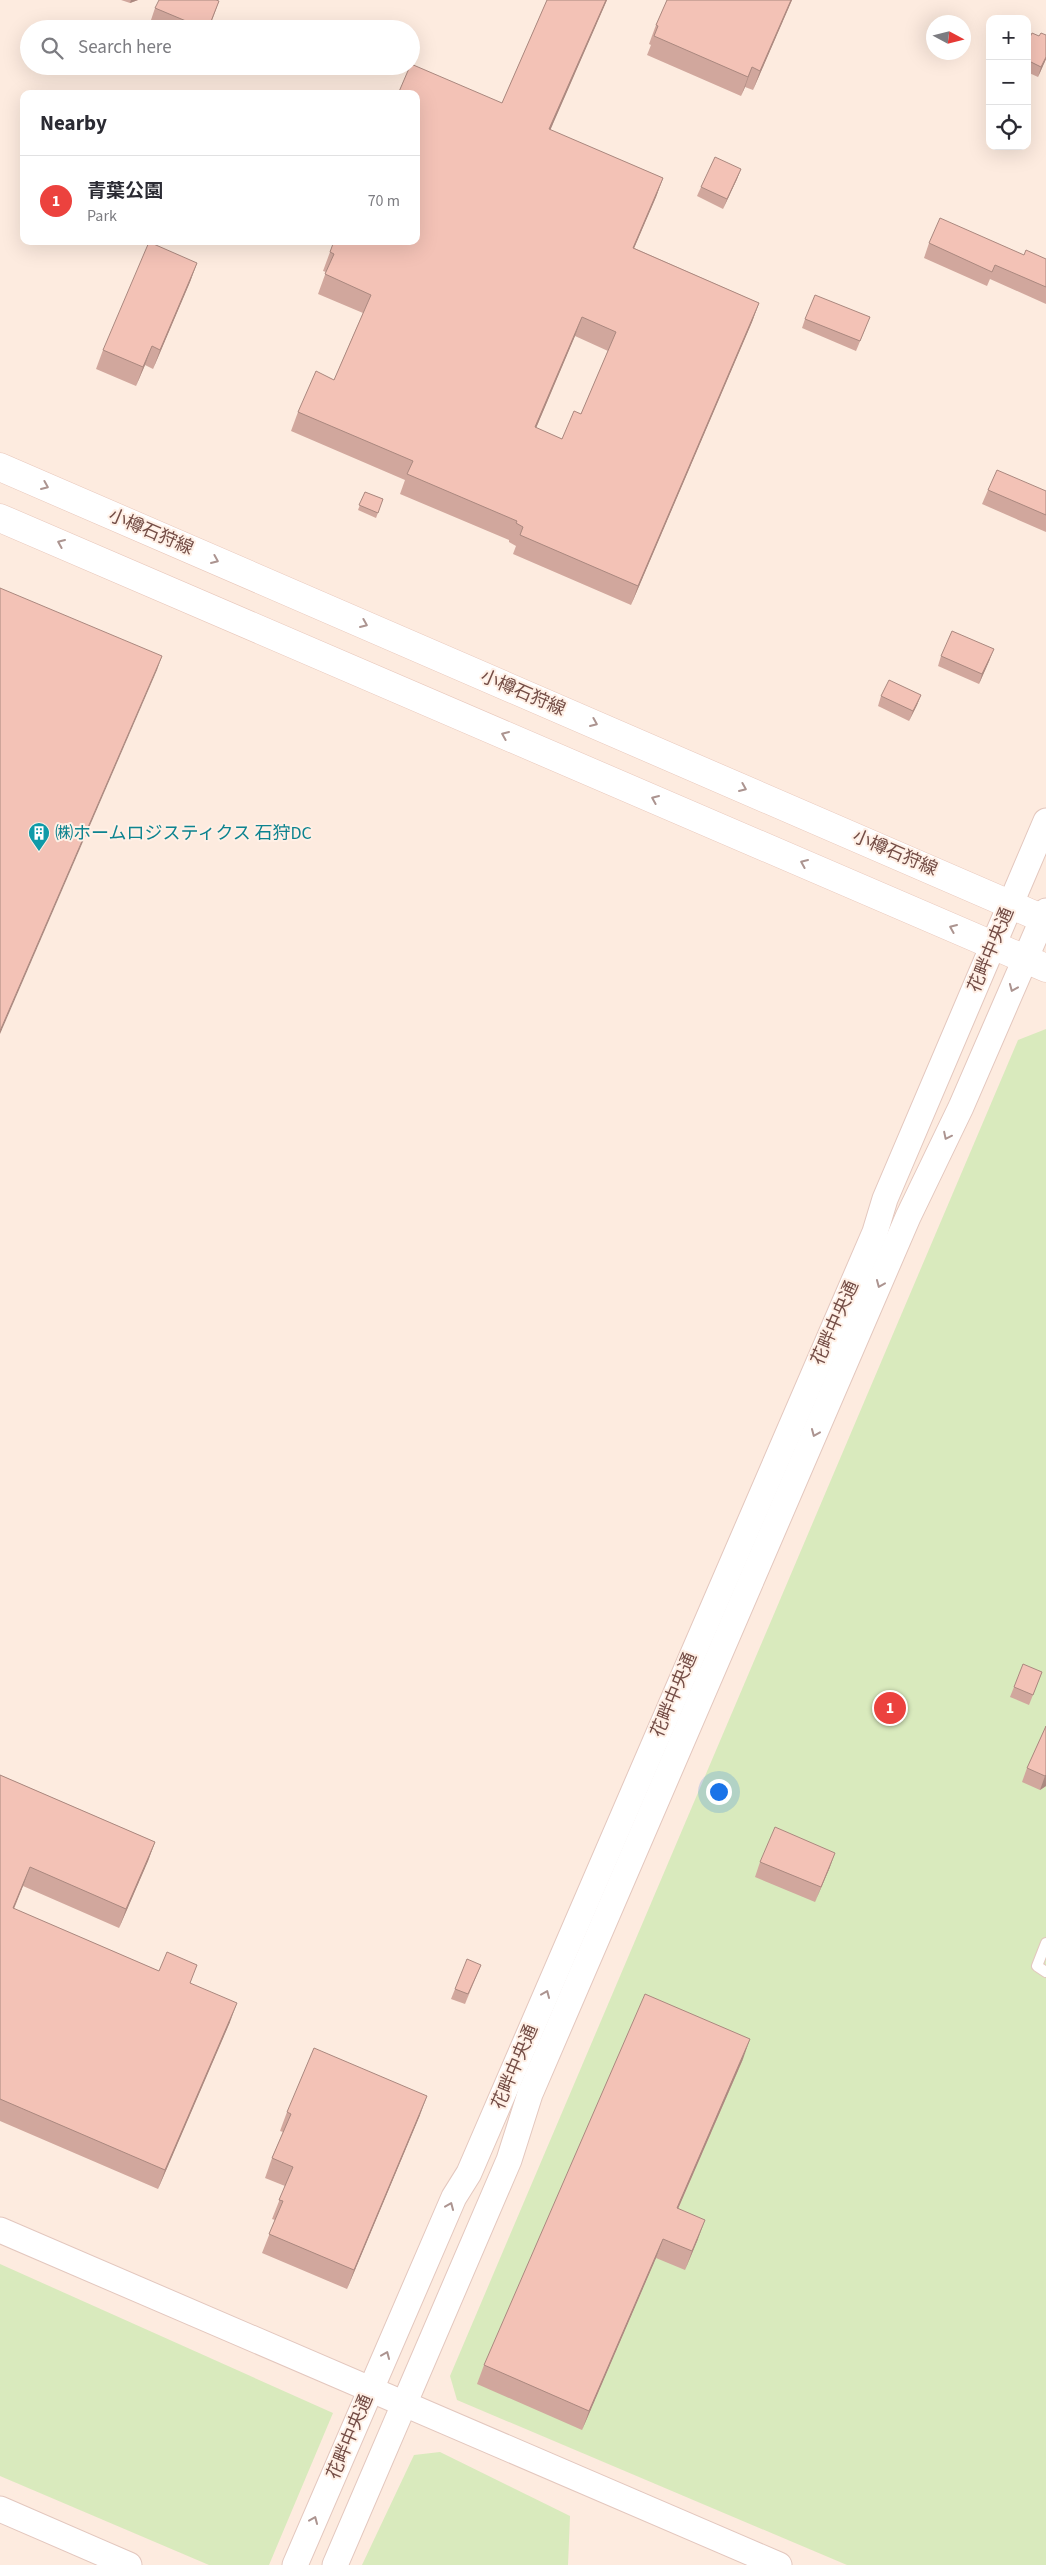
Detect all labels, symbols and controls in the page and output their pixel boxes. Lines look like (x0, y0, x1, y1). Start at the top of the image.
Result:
north arrow (926, 15, 971, 60)
map controls (986, 15, 1031, 150)
button: + (986, 15, 1031, 60)
search box (20, 20, 420, 75)
icon: search (38, 34, 66, 62)
text: Search here (78, 34, 172, 61)
button: − (986, 60, 1031, 105)
button: locate (986, 105, 1031, 150)
text: Nearby (40, 108, 107, 138)
text: 青葉公園 (87, 178, 163, 205)
text: 1 (52, 190, 60, 212)
text: 70 m (368, 190, 400, 212)
text: Park (87, 205, 117, 227)
one-way arrow (40, 480, 49, 491)
street label: 小樽石狩線 (105, 503, 197, 561)
one-way arrow (57, 539, 66, 549)
one-way arrow (210, 553, 219, 564)
one-way arrow (359, 618, 368, 629)
street label: 小樽石狩線 (477, 664, 569, 722)
one-way arrow (589, 717, 598, 728)
one-way arrow (501, 730, 510, 741)
one-way arrow (738, 781, 747, 792)
one-way arrow (651, 794, 660, 805)
building icon: ㈱ホームロジスティクス 石狩DC (27, 821, 51, 852)
place label: ㈱ホームロジスティクス 石狩DC (55, 821, 312, 846)
street label: 小樽石狩線 (849, 824, 941, 882)
one-way arrow (800, 859, 809, 870)
street label: 花畔中央通 (962, 904, 1020, 996)
one-way arrow (949, 923, 958, 934)
one-way arrow (1009, 983, 1019, 991)
one-way arrow (943, 1131, 953, 1140)
street label: 花畔中央通 (805, 1277, 865, 1369)
one-way arrow (875, 1279, 886, 1288)
one-way arrow (811, 1428, 822, 1437)
street label: 花畔中央通 (645, 1649, 703, 1741)
pin: 1 (874, 1689, 906, 1727)
your location (706, 1779, 732, 1805)
one-way arrow (539, 1990, 550, 1999)
street label: 花畔中央通 (486, 2021, 544, 2113)
one-way arrow (443, 2202, 454, 2211)
one-way arrow (379, 2351, 390, 2360)
street label: 花畔中央通 (321, 2391, 379, 2483)
one-way arrow (308, 2516, 319, 2525)

